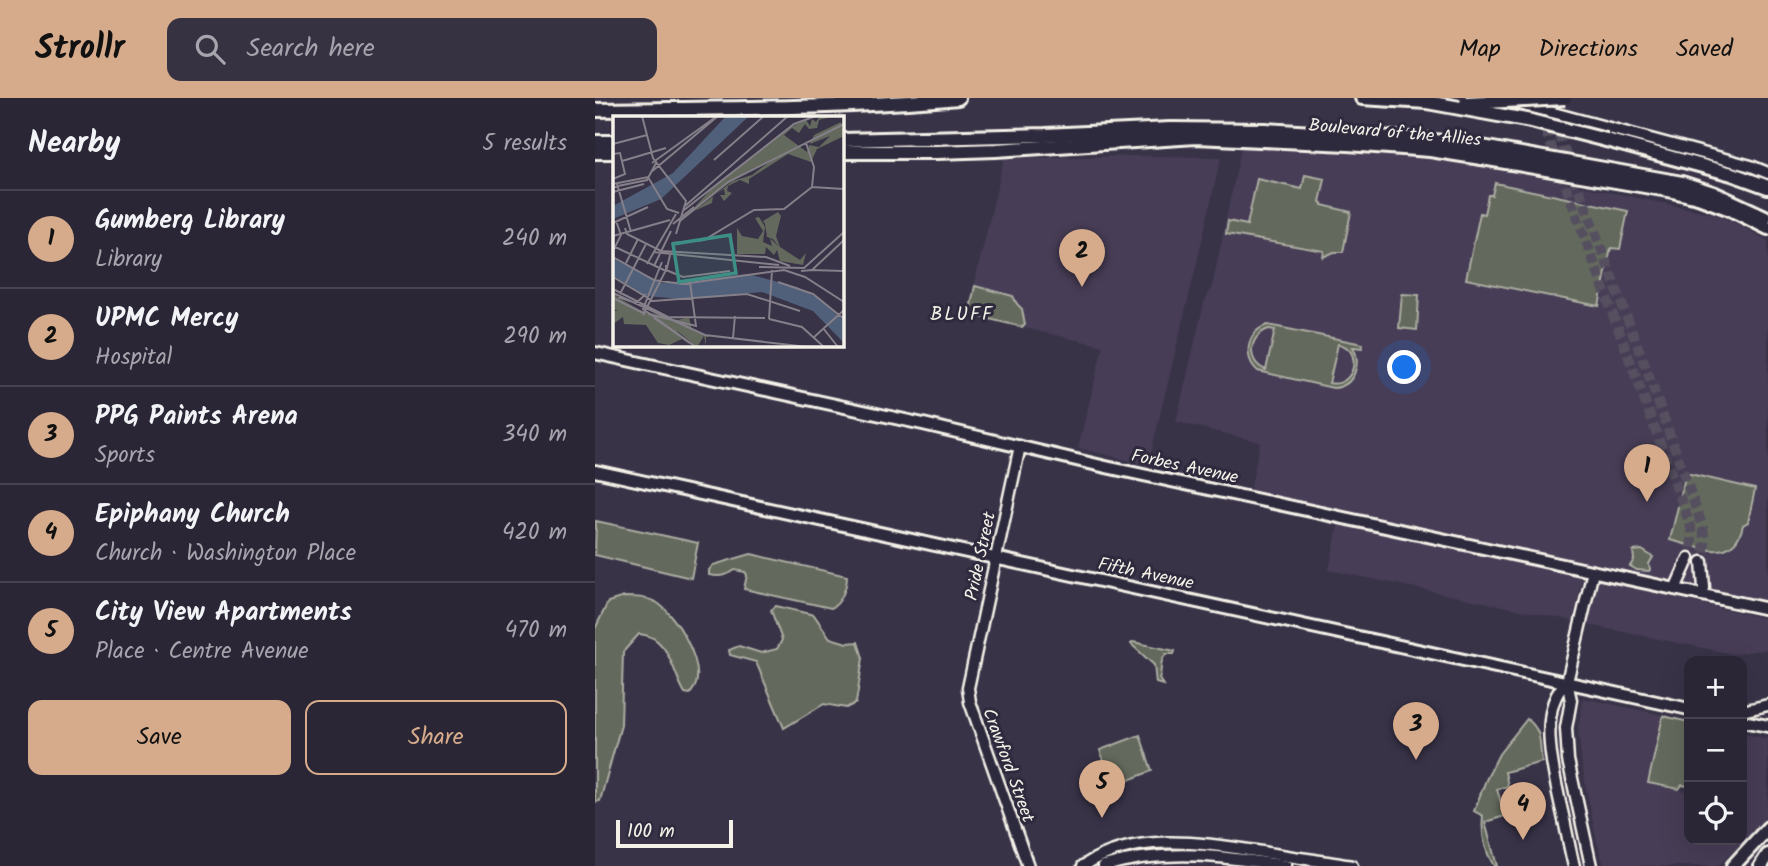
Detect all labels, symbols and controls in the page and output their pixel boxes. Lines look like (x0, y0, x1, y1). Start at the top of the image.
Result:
search box (167, 18, 657, 81)
text: Strollr (35, 23, 125, 76)
text: Search here (247, 28, 375, 70)
icon: search (191, 30, 229, 68)
text: Map (1459, 30, 1501, 69)
text: Directions (1539, 30, 1638, 69)
text: Saved (1676, 30, 1733, 69)
street label: Boulevard of the Allies (1307, 112, 1483, 156)
inset map (613, 116, 843, 346)
text: Nearby (28, 120, 120, 168)
text: 5 results (482, 126, 567, 162)
text: Gumberg Library (95, 200, 285, 242)
text: 1 (48, 221, 54, 257)
text: 240 m (502, 221, 567, 257)
pin: 2 (1059, 229, 1105, 287)
text: Library (95, 242, 162, 278)
text: UPMC Mercy (95, 298, 238, 340)
district label: BLUFF (930, 300, 994, 330)
text: 2 (44, 319, 58, 355)
text: 290 m (503, 319, 567, 355)
text: Hospital (95, 340, 172, 376)
your location (1387, 350, 1421, 384)
text: PPG Paints Arena (95, 396, 298, 438)
text: 3 (45, 417, 57, 453)
text: 340 m (502, 417, 567, 453)
text: Sports (95, 438, 155, 474)
street label: Forbes Avenue (1128, 442, 1241, 493)
pin: 1 (1624, 444, 1670, 502)
text: Epiphany Church (95, 494, 290, 536)
street label: Pride Street (958, 508, 1005, 603)
text: 4 (45, 515, 57, 551)
text: 420 m (502, 515, 567, 551)
text: Church · Washington Place (95, 536, 356, 572)
street label: Fifth Avenue (1095, 550, 1196, 599)
text: City View Apartments (95, 592, 352, 634)
text: 5 (45, 613, 57, 649)
text: 470 m (505, 613, 567, 649)
text: Place · Centre Avenue (95, 634, 309, 670)
map controls (1684, 656, 1747, 845)
button: + (1684, 656, 1747, 719)
button: Save (28, 700, 291, 775)
button: Share (305, 700, 567, 775)
pin: 3 (1393, 702, 1439, 760)
street label: Crawford Street (973, 704, 1042, 828)
button: − (1684, 719, 1747, 782)
pin: 5 (1079, 760, 1125, 818)
pin: 4 (1500, 782, 1546, 840)
button: locate (1684, 782, 1747, 845)
scale bar (616, 817, 733, 849)
text: 100 m (627, 817, 675, 847)

